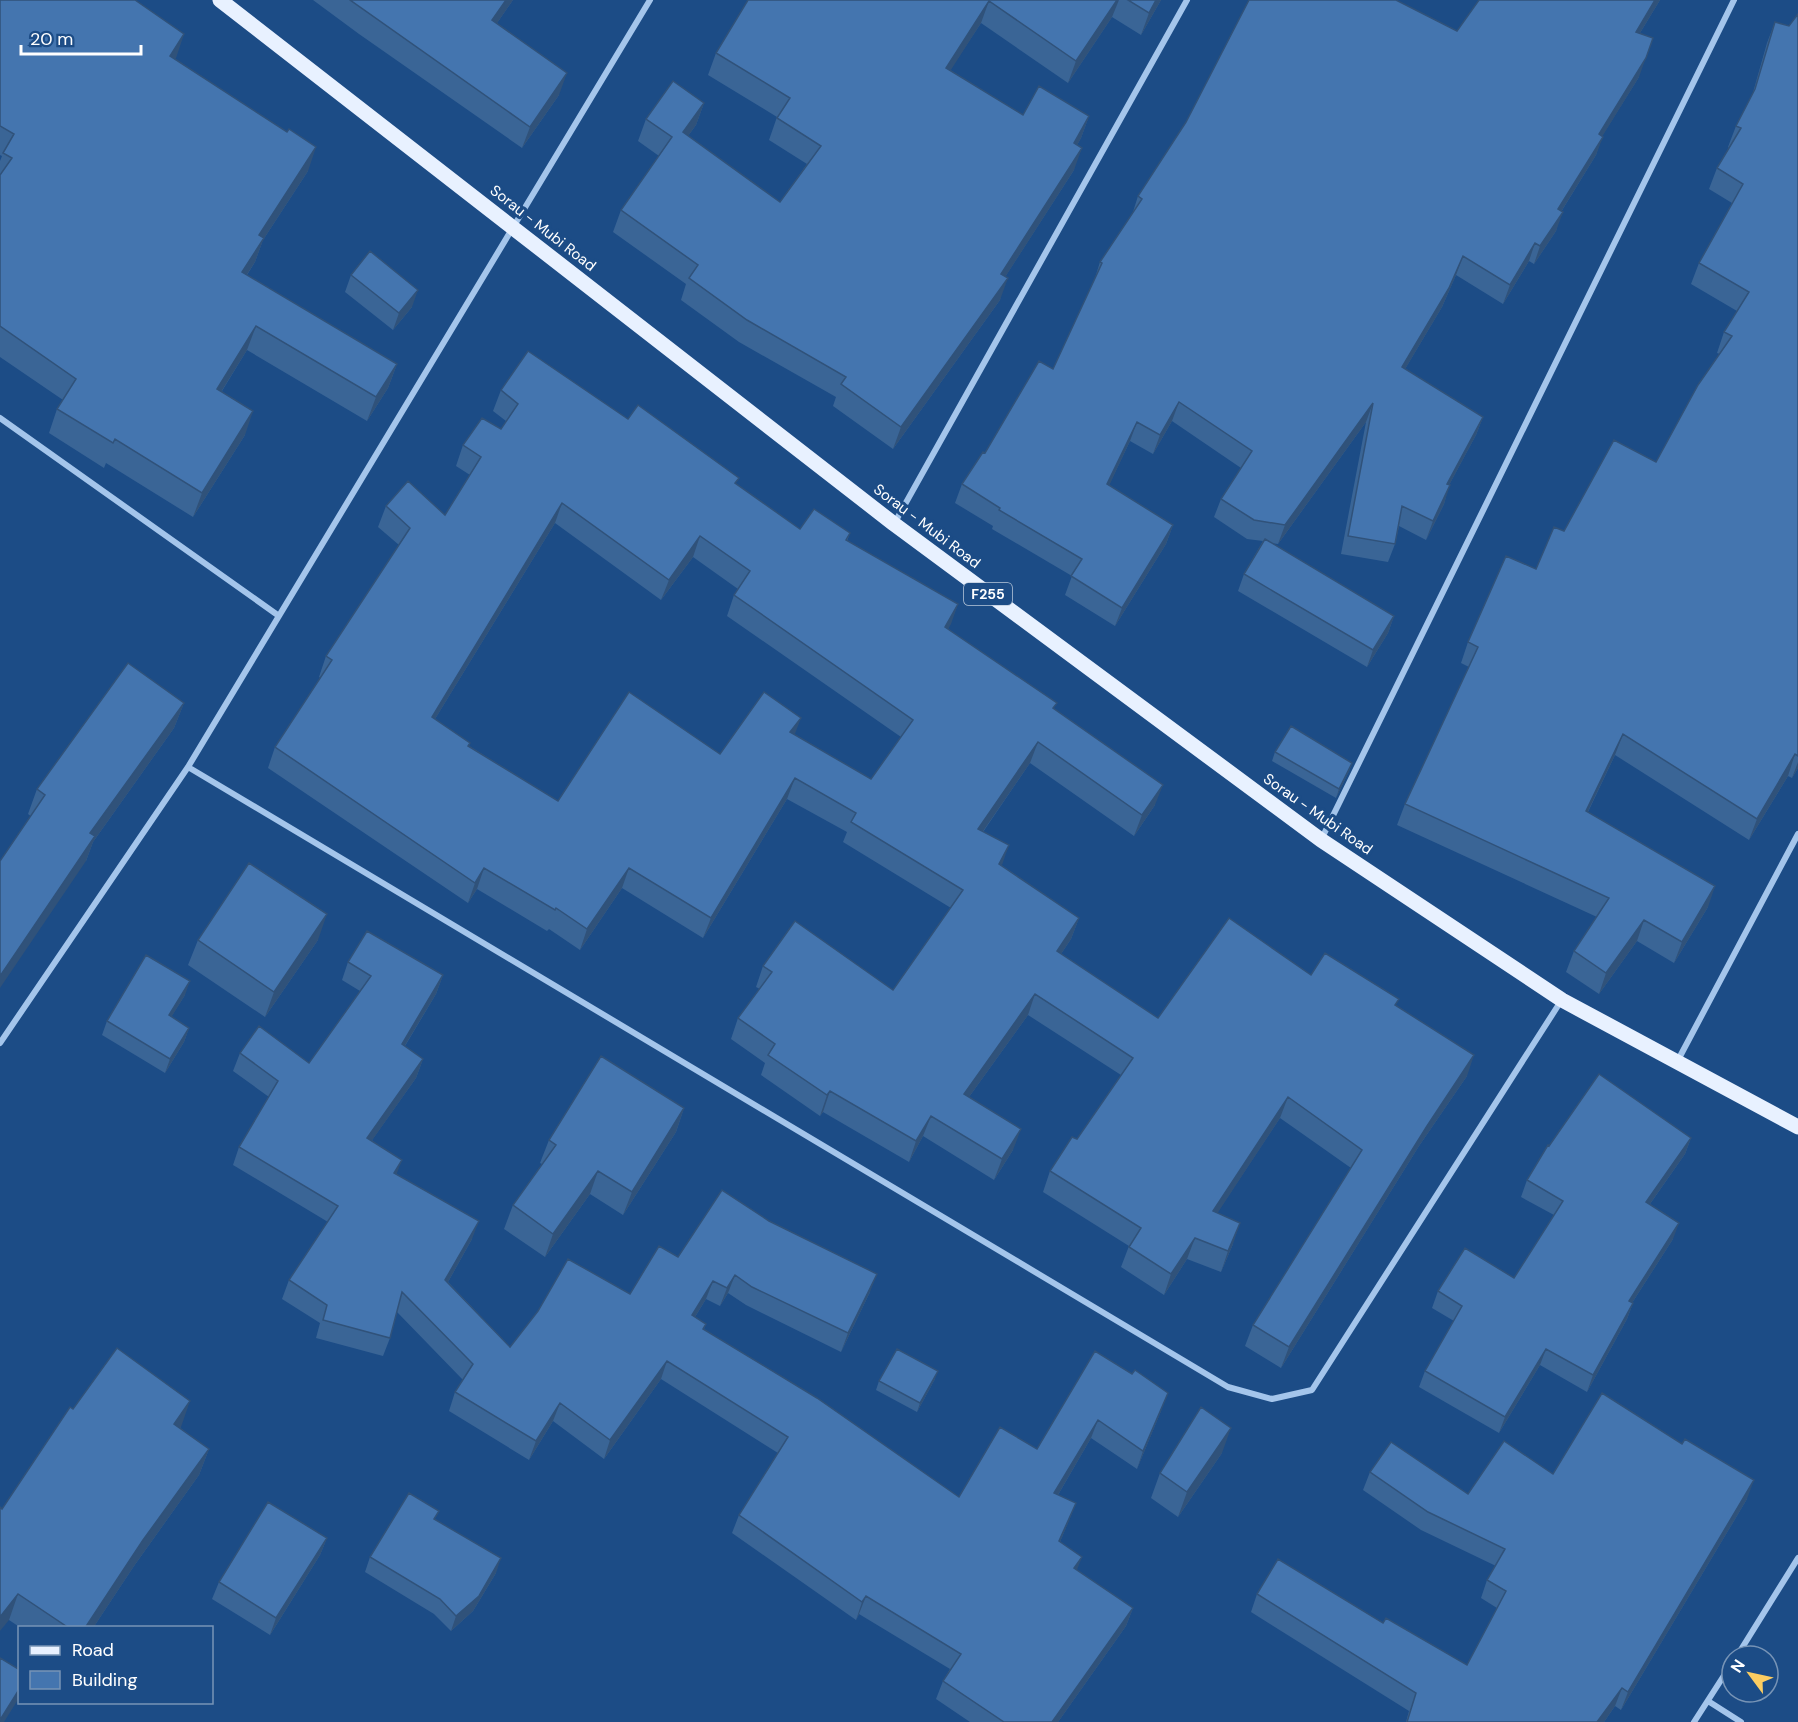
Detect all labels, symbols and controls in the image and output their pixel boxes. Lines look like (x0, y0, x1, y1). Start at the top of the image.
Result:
scale bar (21, 18, 141, 56)
text: 20 m (30, 27, 73, 51)
street label: Sorau - Mubi Road (486, 180, 600, 276)
street label: Sorau - Mubi Road (869, 479, 985, 573)
road number: F255 (964, 583, 1012, 605)
street label: Sorau - Mubi Road (1259, 769, 1377, 859)
legend (18, 1626, 213, 1704)
text: Road (72, 1638, 114, 1662)
north arrow (1720, 1644, 1780, 1704)
text: N (1726, 1655, 1750, 1677)
text: Building (72, 1668, 137, 1692)

